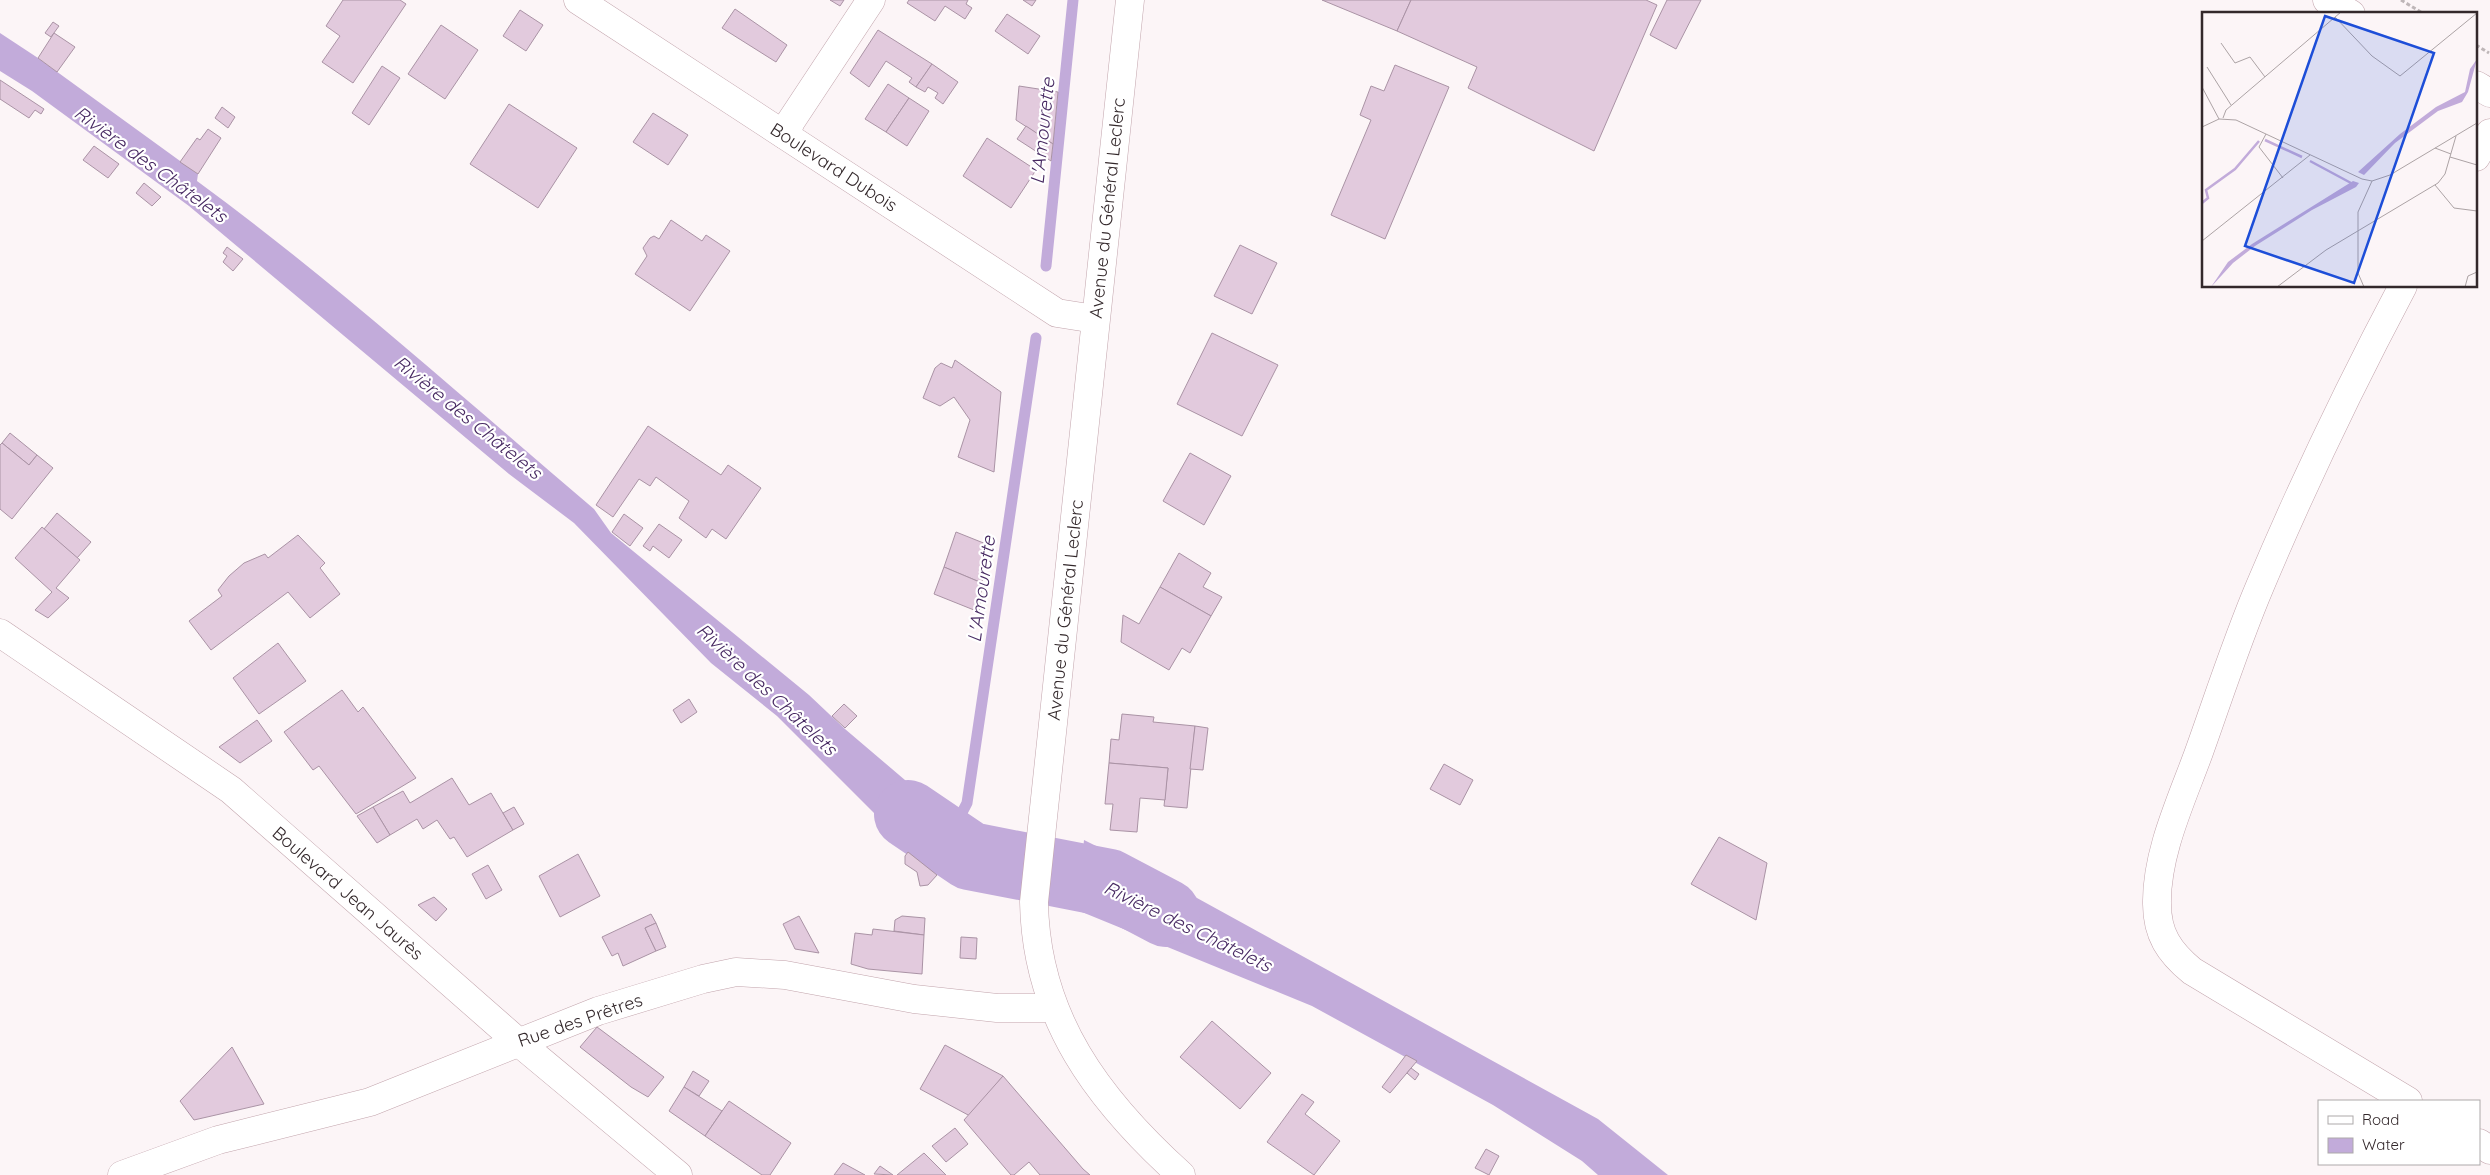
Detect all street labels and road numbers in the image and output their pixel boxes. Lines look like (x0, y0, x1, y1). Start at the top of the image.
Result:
street label: Avenue du Général Leclerc (1084, 96, 1130, 320)
street label: Boulevard Dubois (766, 117, 902, 217)
street label: Avenue du Général Leclerc (1042, 498, 1088, 722)
street label: Boulevard Jean Jaurès (268, 821, 428, 965)
street label: Rue des Prêtres (515, 988, 645, 1052)

